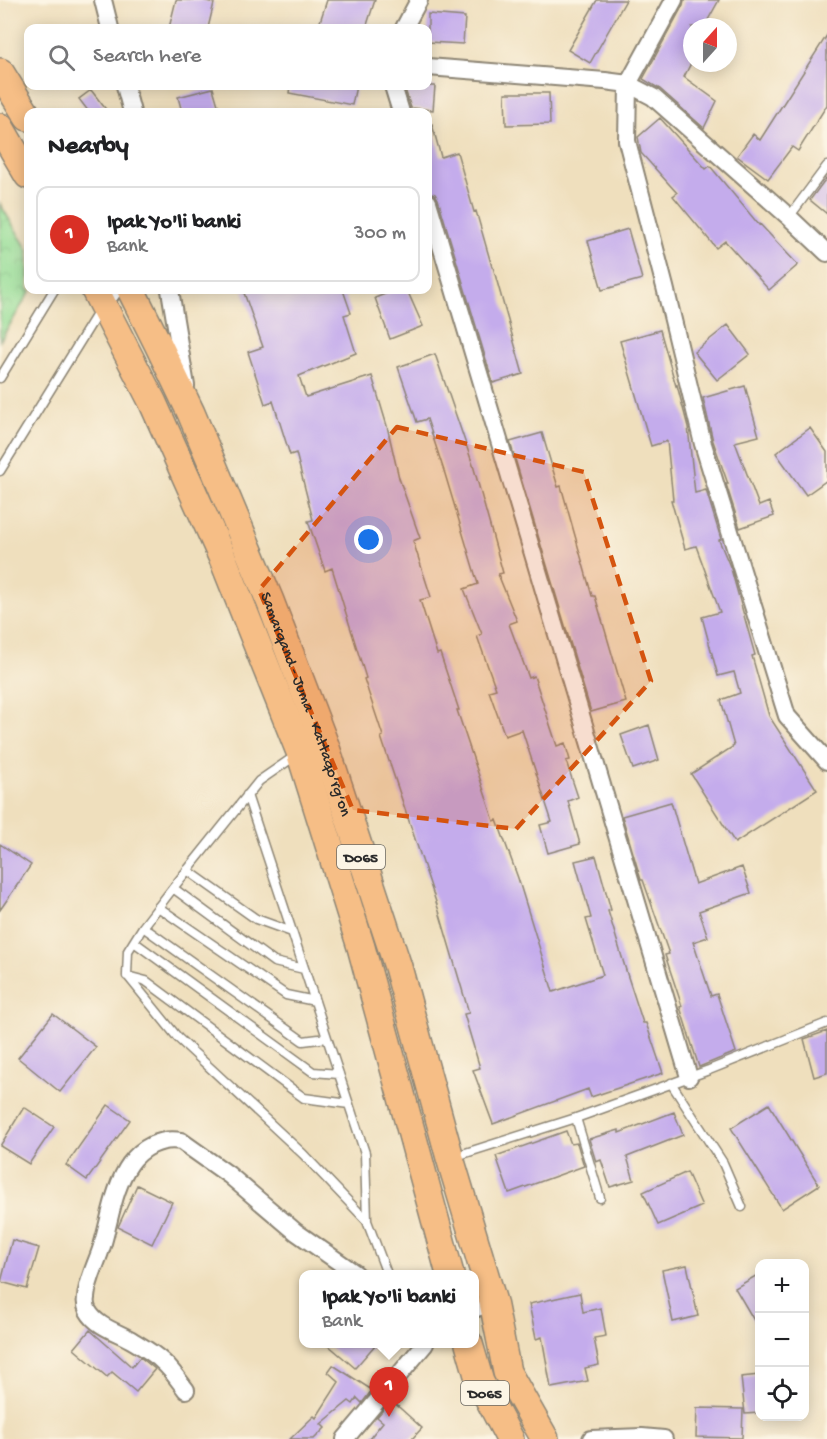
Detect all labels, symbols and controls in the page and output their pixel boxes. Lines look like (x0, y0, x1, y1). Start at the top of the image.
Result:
north arrow (683, 18, 737, 72)
search box (24, 24, 432, 90)
icon: search (45, 41, 78, 74)
text: Search here (93, 44, 201, 70)
text: Nearby (48, 132, 129, 163)
text: Ipak Yo'li banki (107, 210, 241, 236)
text: 1 (65, 223, 74, 246)
text: 300 m (354, 223, 406, 246)
text: Bank (107, 236, 147, 259)
your location (354, 525, 383, 554)
street label: Samarqand - Juma - Kattaqo‘rg‘on (254, 590, 354, 820)
road number: D065 (337, 845, 385, 869)
map controls (755, 1259, 809, 1421)
button: + (755, 1259, 809, 1313)
popup (299, 1270, 479, 1348)
text: Ipak Yo'li banki (322, 1285, 456, 1311)
text: Bank (322, 1311, 362, 1334)
button: − (755, 1313, 809, 1367)
button: locate (755, 1367, 809, 1421)
pin: 1 (370, 1368, 408, 1417)
road number: D065 (461, 1381, 509, 1405)

